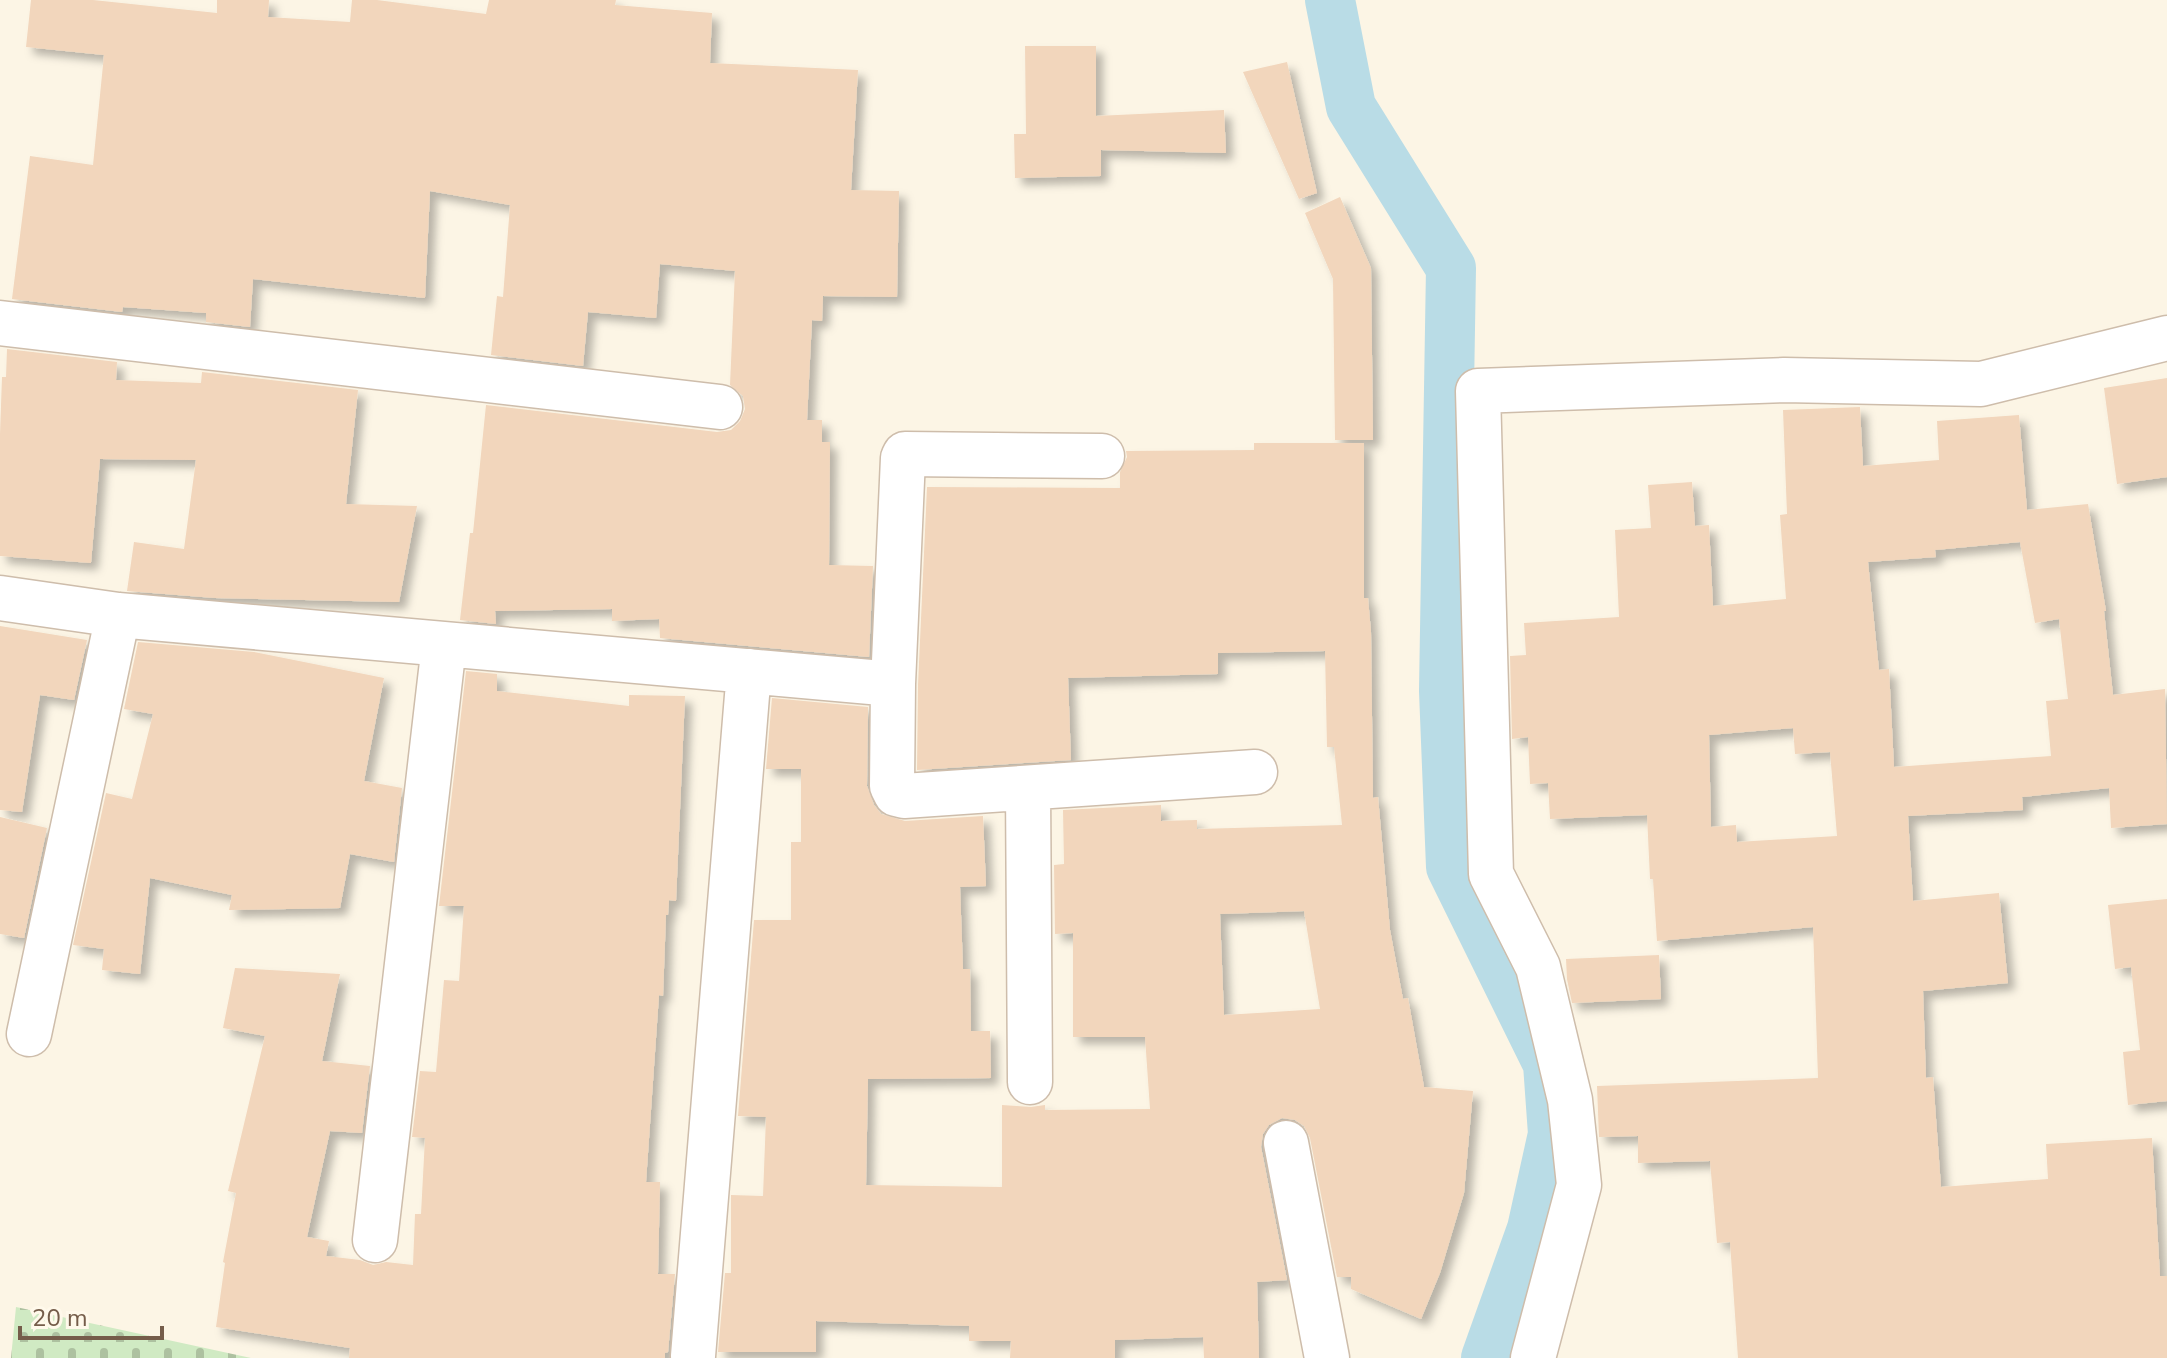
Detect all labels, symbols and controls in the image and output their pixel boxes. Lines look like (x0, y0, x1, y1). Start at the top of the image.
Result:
scale bar (20, 1290, 162, 1340)
text: 20 m (32, 1302, 88, 1334)

